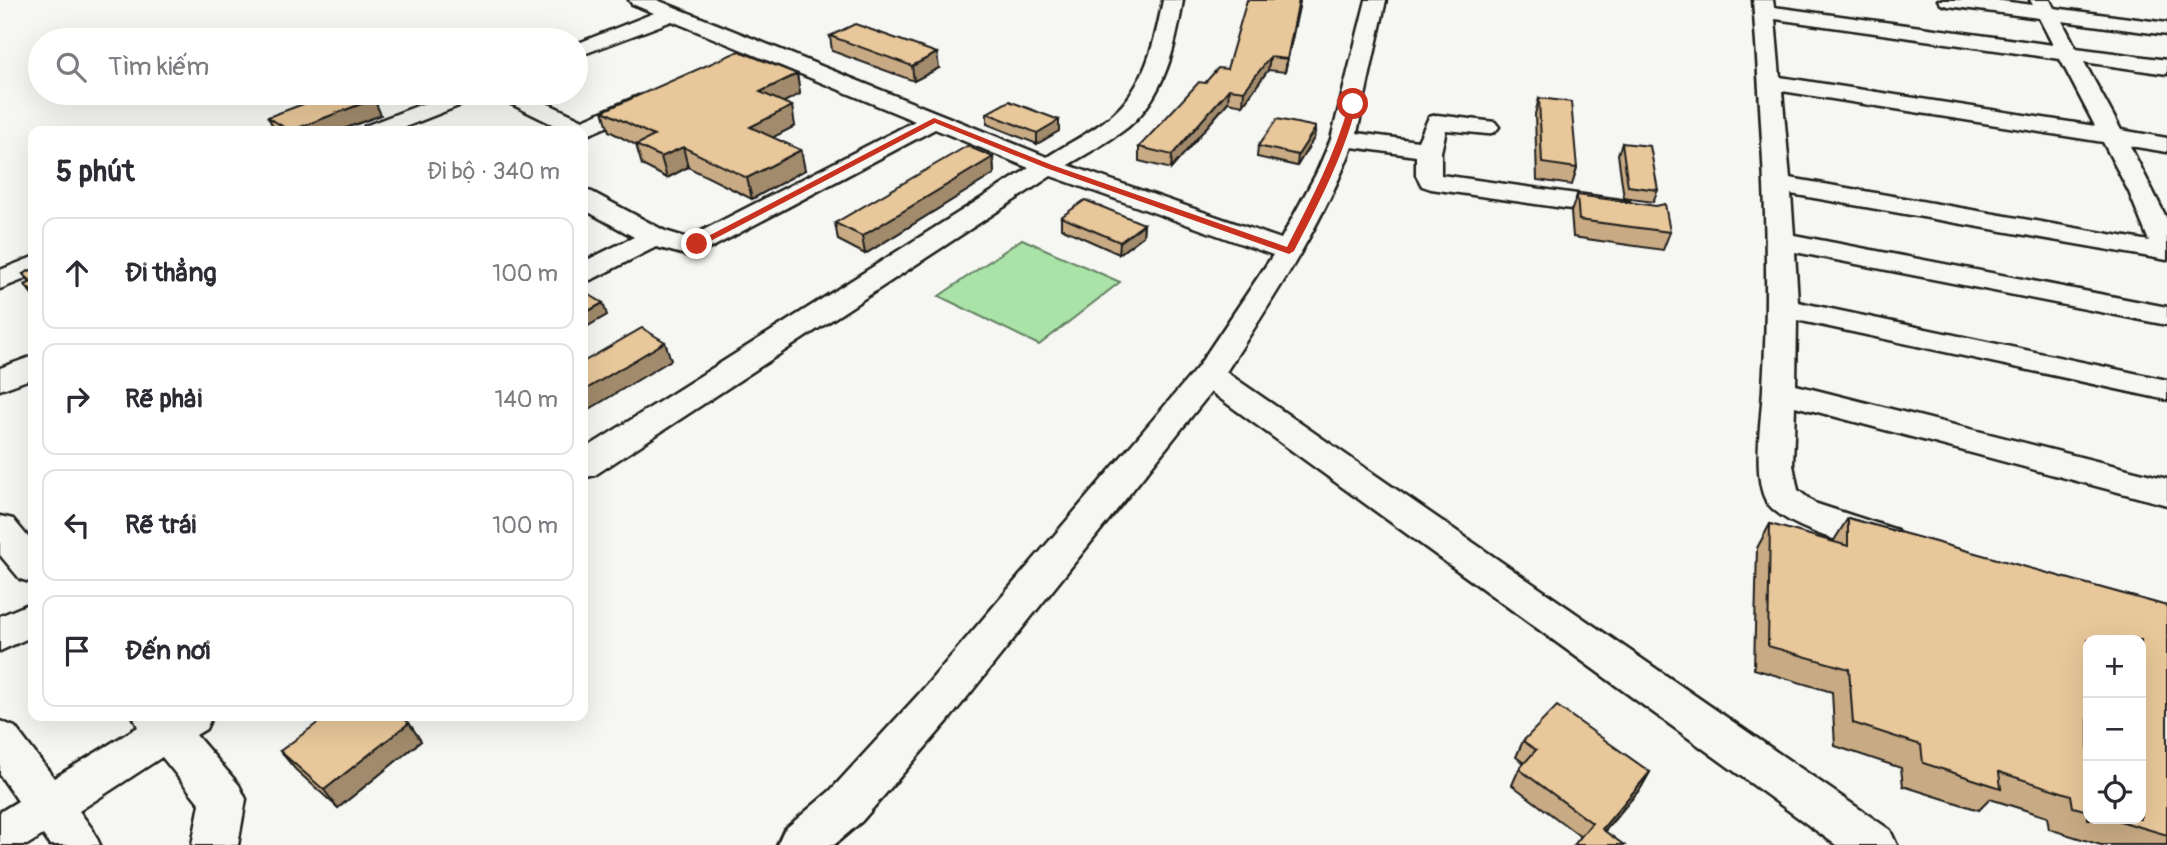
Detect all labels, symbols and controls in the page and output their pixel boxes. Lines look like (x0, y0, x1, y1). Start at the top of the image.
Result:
search box (28, 28, 588, 105)
icon: search (52, 48, 90, 86)
text: Tìm kiếm (108, 51, 209, 83)
route start (1337, 88, 1368, 119)
text: 5 phút (56, 153, 135, 190)
text: Đi bộ · 340 m (427, 157, 560, 186)
route end (681, 228, 712, 259)
icon: ahead (58, 254, 96, 292)
text: Đi thẳng (125, 257, 217, 289)
text: 100 m (492, 259, 558, 288)
icon: right (58, 380, 96, 418)
text: Rẽ phải (125, 383, 202, 415)
text: 140 m (495, 385, 558, 414)
icon: left (58, 506, 96, 544)
text: Rẽ trái (125, 509, 196, 541)
text: 100 m (492, 511, 558, 540)
icon: arrive (58, 632, 96, 670)
text: Đến nơi (125, 635, 210, 667)
map controls (2083, 635, 2146, 824)
button: + (2083, 635, 2146, 698)
button: − (2083, 698, 2146, 761)
button: locate (2083, 761, 2146, 824)

